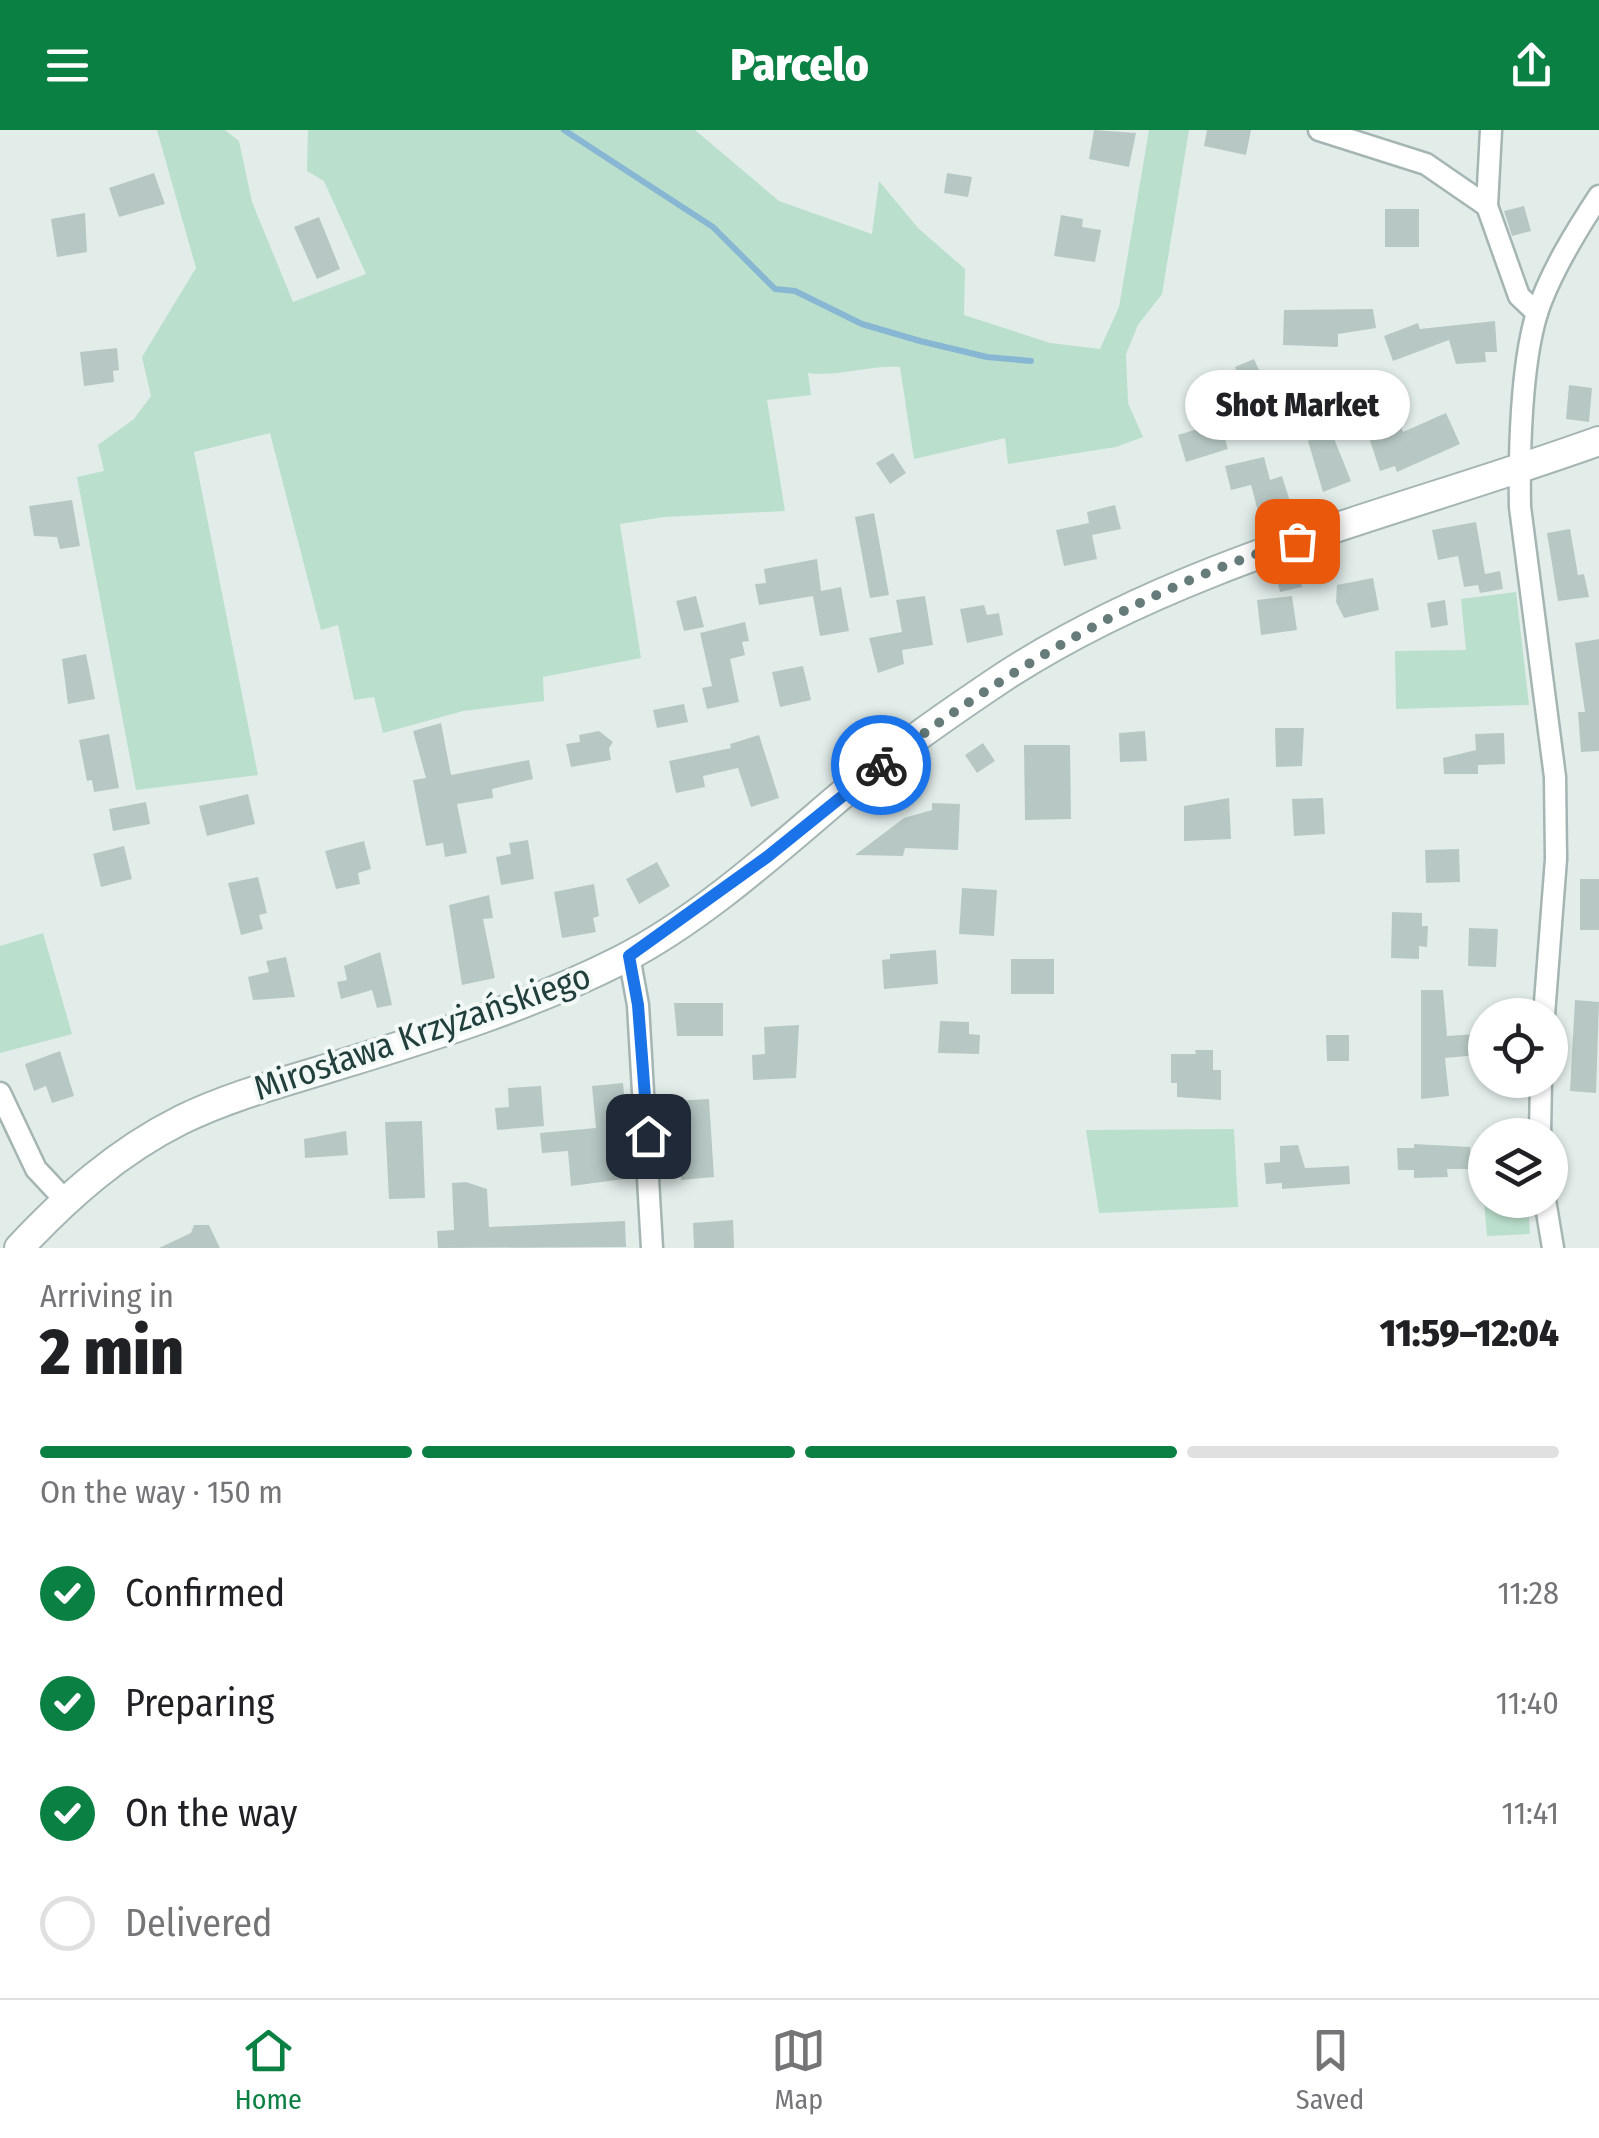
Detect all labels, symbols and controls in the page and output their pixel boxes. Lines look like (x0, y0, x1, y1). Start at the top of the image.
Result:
icon: menu (40, 38, 95, 93)
text: Parcelo (730, 38, 869, 92)
icon: share (1504, 38, 1559, 93)
callout: Shot Market (1184, 371, 1410, 441)
text: Shot Market (1216, 386, 1379, 424)
pin (1255, 499, 1340, 584)
icon: bag (1270, 514, 1325, 569)
courier (831, 715, 931, 815)
icon: bike (854, 738, 909, 793)
street label: Mirosława Krzyżańskiego (248, 955, 596, 1109)
map controls (1468, 998, 1568, 1218)
button: locate (1468, 998, 1568, 1098)
pin (606, 1094, 691, 1179)
icon: home (621, 1109, 676, 1164)
button: layers (1468, 1118, 1568, 1218)
text: Arriving in (40, 1277, 174, 1315)
text: 11:59–12:04 (1380, 1310, 1559, 1356)
text: 2 min (40, 1313, 184, 1391)
text: On the way · 150 m (40, 1473, 283, 1511)
icon: check (40, 1566, 95, 1621)
text: Confirmed (125, 1570, 285, 1616)
text: 11:28 (1498, 1574, 1559, 1612)
icon: check (40, 1676, 95, 1731)
text: Preparing (125, 1680, 274, 1726)
text: 11:40 (1496, 1684, 1559, 1722)
icon: check (40, 1786, 95, 1841)
text: On the way (125, 1790, 297, 1836)
text: 11:41 (1502, 1794, 1559, 1832)
text: Delivered (125, 1900, 272, 1946)
tab: Home (235, 2023, 302, 2116)
tab: Map (771, 2023, 826, 2116)
tab: Saved (1296, 2023, 1364, 2116)

